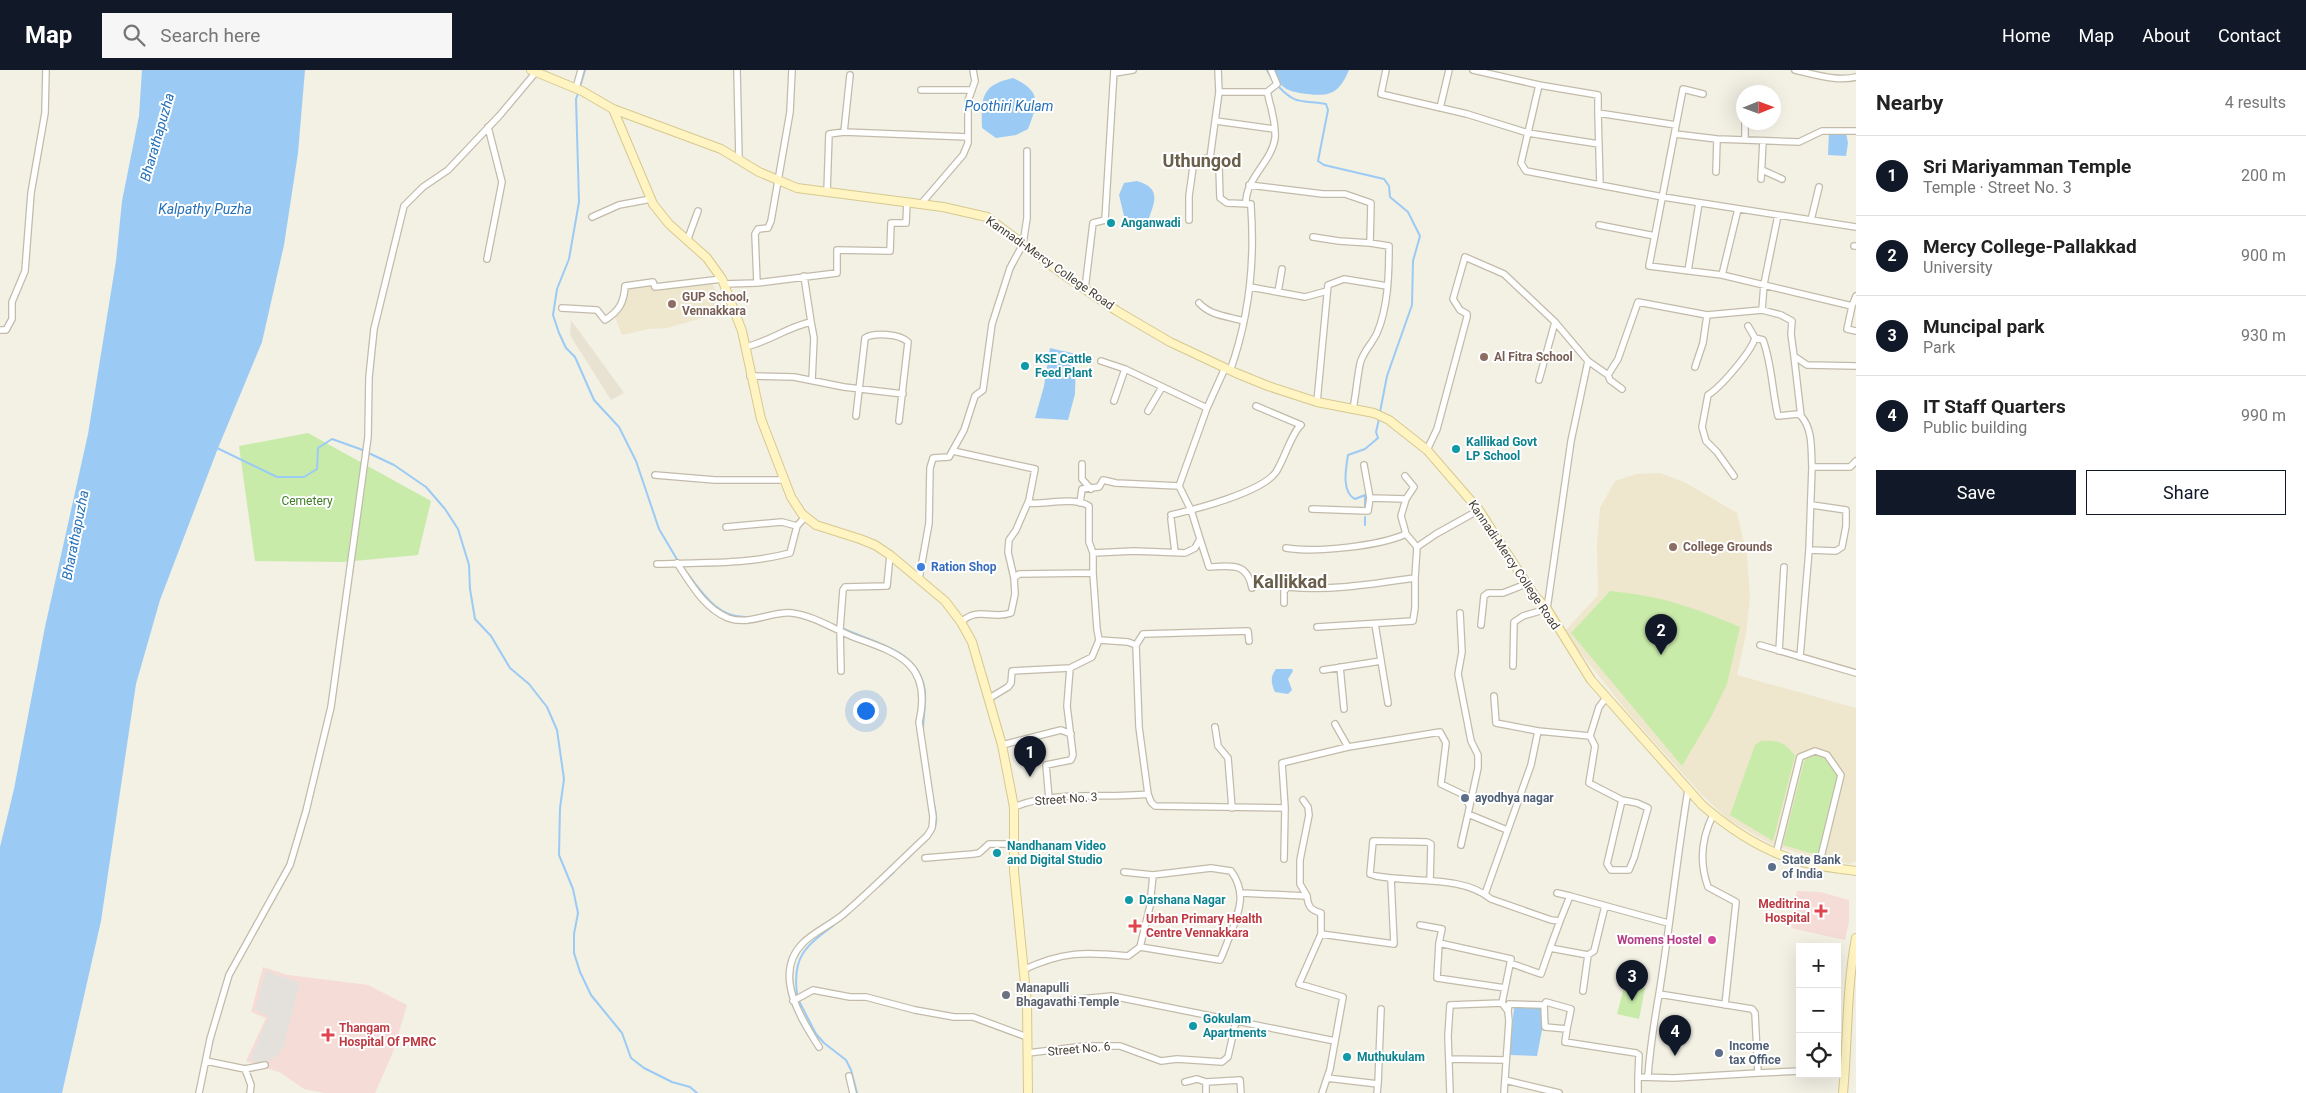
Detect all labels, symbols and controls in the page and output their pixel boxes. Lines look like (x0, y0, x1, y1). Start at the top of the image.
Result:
search box (102, 13, 452, 58)
text: Map (25, 21, 72, 49)
icon: search (120, 21, 148, 49)
text: Search here (160, 24, 260, 47)
text: Home (2002, 25, 2051, 46)
text: Map (2079, 25, 2114, 46)
text: About (2142, 25, 2190, 46)
text: Contact (2218, 25, 2281, 46)
north arrow (1736, 85, 1781, 130)
water label: Bharathapuzha (137, 91, 177, 183)
text: Nearby (1876, 91, 1943, 115)
text: 4 results (2225, 93, 2286, 112)
water label: Poothiri Kulam (965, 98, 1054, 114)
district label: Uthungod (1163, 150, 1241, 171)
text: Sri Mariyamman Temple (1923, 155, 2131, 178)
text: 1 (1887, 166, 1897, 185)
text: 200 m (2241, 166, 2286, 185)
text: Temple · Street No. 3 (1923, 178, 2072, 197)
water label: Kalpathy Puzha (158, 201, 252, 217)
street label: Kannadi-Mercy College Road (983, 213, 1117, 313)
place label: Anganwadi (1121, 216, 1181, 230)
marker: Anganwadi (1105, 217, 1117, 229)
text: Mercy College-Pallakkad (1923, 235, 2137, 258)
text: 2 (1887, 246, 1897, 265)
text: 900 m (2241, 246, 2286, 265)
text: University (1923, 258, 1993, 277)
place label: GUP School, Vennakkara (682, 290, 749, 318)
marker: GUP School, Vennakkara (666, 298, 678, 310)
text: Muncipal park (1923, 315, 2044, 338)
text: 3 (1887, 326, 1897, 345)
text: 930 m (2241, 326, 2286, 345)
text: Park (1923, 338, 1955, 357)
place label: Al Fitra School (1494, 350, 1573, 364)
marker: Al Fitra School (1478, 351, 1490, 363)
place label: KSE Cattle Feed Plant (1035, 352, 1092, 380)
marker: KSE Cattle Feed Plant (1019, 360, 1031, 372)
text: IT Staff Quarters (1923, 395, 2066, 418)
text: 4 (1887, 406, 1897, 425)
text: 990 m (2241, 406, 2286, 425)
text: Public building (1923, 418, 2027, 437)
place label: Kallikad Govt LP School (1466, 435, 1537, 463)
marker: Kallikad Govt LP School (1450, 443, 1462, 455)
button: Save (1876, 470, 2076, 515)
button: Share (2086, 470, 2286, 515)
water label: Bharathapuzha (58, 489, 92, 581)
park label: Cemetery (281, 494, 333, 508)
street label: Kannadi-Mercy College Road (1465, 498, 1563, 632)
place label: College Grounds (1683, 540, 1772, 554)
marker: College Grounds (1667, 541, 1679, 553)
place label: Ration Shop (931, 560, 997, 574)
marker: Ration Shop (915, 561, 927, 573)
district label: Kallikkad (1253, 571, 1327, 592)
pin: 2 (1645, 614, 1677, 655)
your location (853, 698, 879, 724)
pin: 1 (1014, 736, 1046, 777)
street label: Street No. 3 (1034, 790, 1098, 808)
place label: ayodhya nagar (1475, 791, 1554, 805)
marker: ayodhya nagar (1459, 792, 1471, 804)
place label: Nandhanam Video and Digital Studio (1007, 839, 1106, 867)
marker: Nandhanam Video and Digital Studio (991, 847, 1003, 859)
place label: State Bank of India (1782, 853, 1841, 881)
marker: State Bank of India (1766, 861, 1778, 873)
place label: Darshana Nagar (1139, 893, 1226, 907)
marker: Darshana Nagar (1123, 894, 1135, 906)
place label: Meditrina Hospital (1758, 897, 1811, 925)
marker: Meditrina Hospital (1814, 904, 1828, 918)
place label: Urban Primary Health Centre Vennakkara (1146, 912, 1262, 940)
marker: Urban Primary Health Centre Vennakkara (1128, 919, 1142, 933)
place label: Womens Hostel (1617, 933, 1702, 947)
marker: Womens Hostel (1706, 934, 1718, 946)
map controls (1796, 943, 1841, 1078)
button: + (1796, 943, 1841, 988)
pin: 3 (1616, 960, 1648, 1001)
place label: Manapulli Bhagavathi Temple (1016, 981, 1120, 1009)
button: − (1796, 988, 1841, 1033)
marker: Manapulli Bhagavathi Temple (1000, 989, 1012, 1001)
place label: Gokulam Apartments (1203, 1012, 1267, 1040)
pin: 4 (1659, 1015, 1691, 1056)
marker: Gokulam Apartments (1187, 1020, 1199, 1032)
place label: Thangam Hospital Of PMRC (339, 1021, 436, 1049)
marker: Thangam Hospital Of PMRC (321, 1028, 335, 1042)
button: locate (1796, 1033, 1841, 1078)
street label: Street No. 6 (1047, 1039, 1111, 1059)
place label: Income tax Office (1729, 1039, 1781, 1067)
marker: Income tax Office (1713, 1047, 1725, 1059)
place label: Muthukulam (1357, 1050, 1425, 1064)
marker: Muthukulam (1341, 1051, 1353, 1063)

